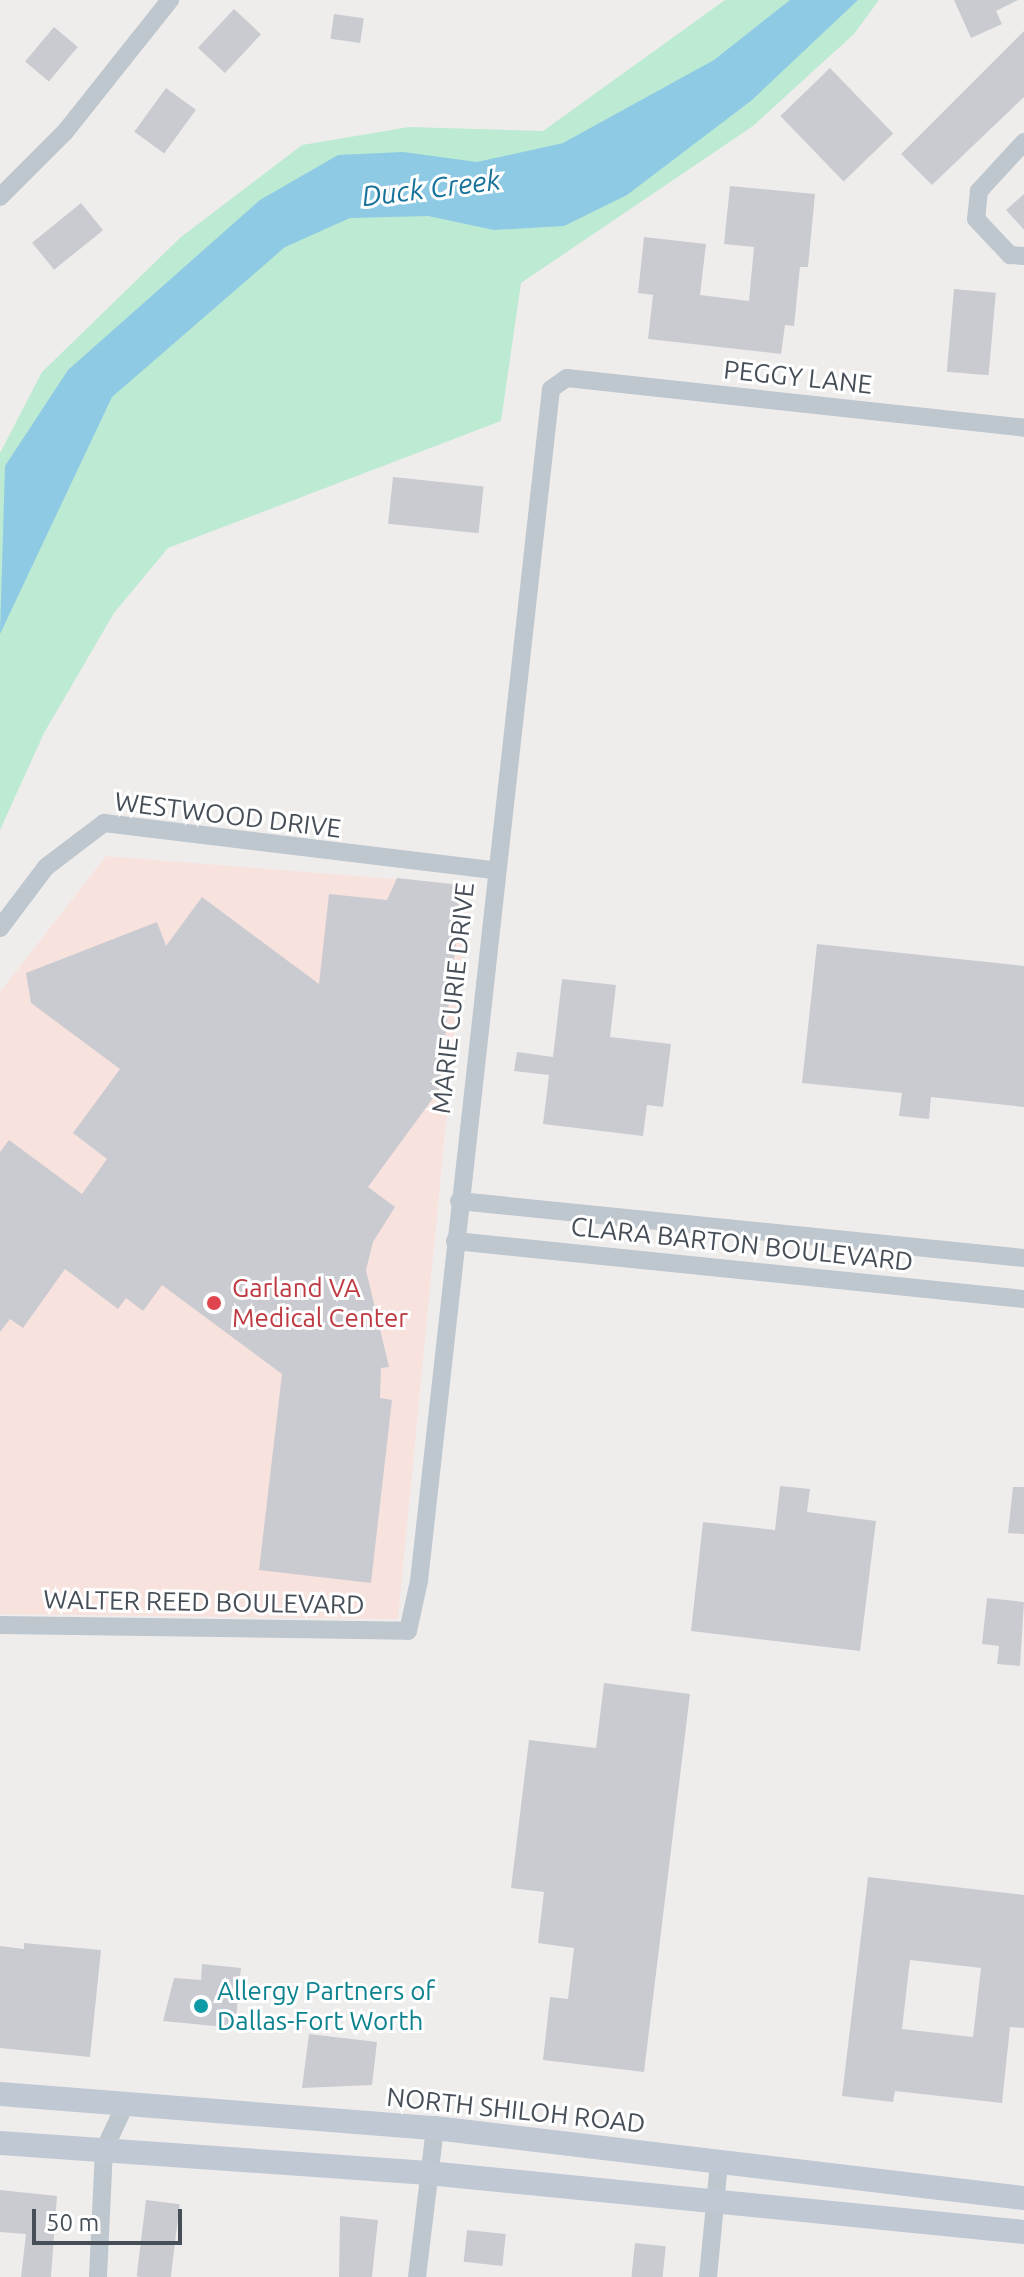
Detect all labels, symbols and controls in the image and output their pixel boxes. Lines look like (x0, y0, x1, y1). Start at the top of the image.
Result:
water label: Duck Creek (360, 163, 502, 213)
street label: PEGGY LANE (722, 354, 874, 400)
street label: WESTWOOD DRIVE (113, 786, 343, 844)
street label: MARIE CURIE DRIVE (425, 881, 481, 1115)
street label: CLARA BARTON BOULEVARD (569, 1211, 915, 1277)
place label: Garland VA Medical Center (232, 1272, 408, 1334)
marker: Garland VA Medical Center (203, 1292, 225, 1314)
street label: WALTER REED BOULEVARD (43, 1584, 365, 1620)
place label: Allergy Partners of Dallas-Fort Worth (217, 1975, 435, 2036)
marker: Allergy Partners of Dallas-Fort Worth (192, 1997, 210, 2015)
street label: NORTH SHILOH ROAD (385, 2081, 647, 2139)
scale bar (36, 2193, 186, 2243)
text: 50 m (46, 2209, 99, 2236)

